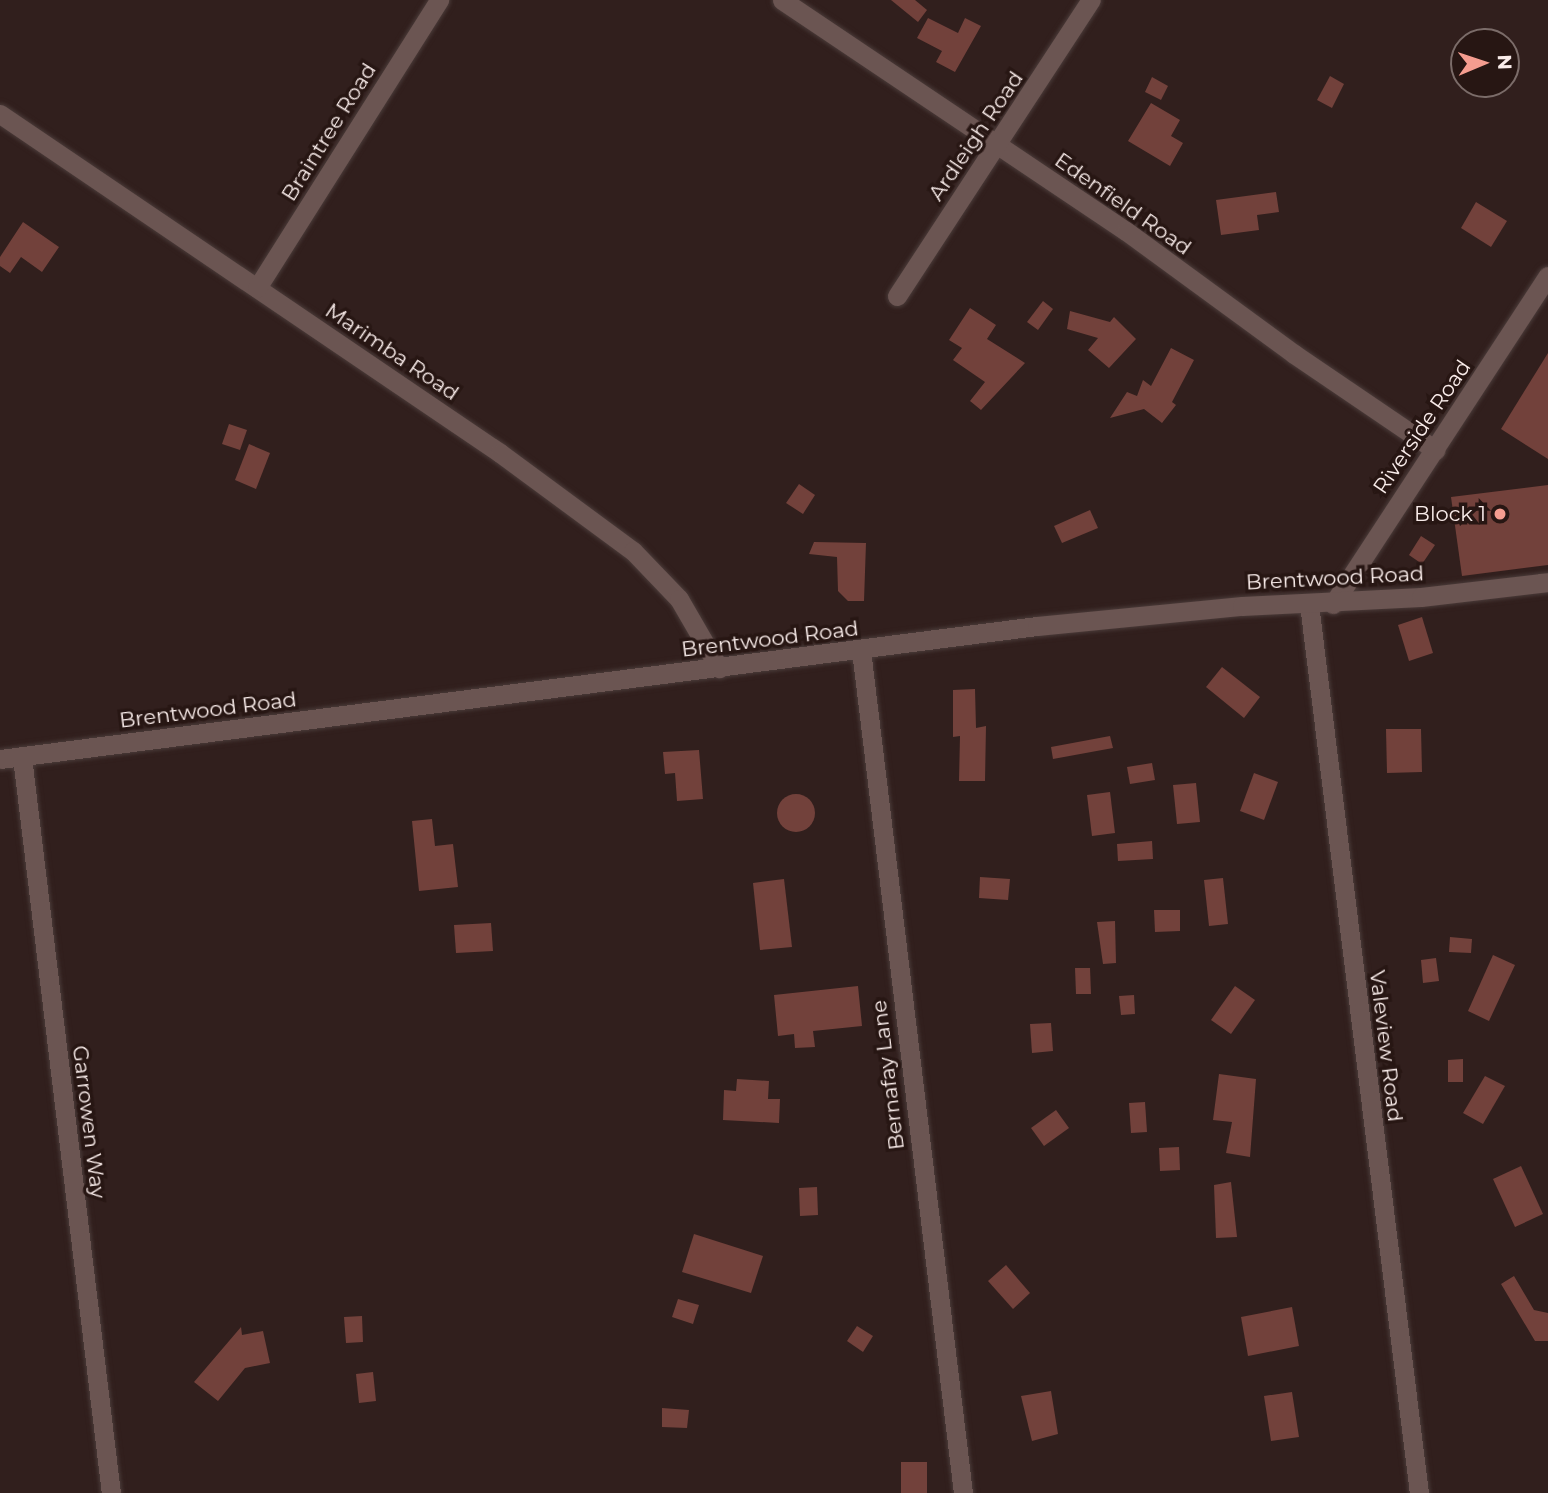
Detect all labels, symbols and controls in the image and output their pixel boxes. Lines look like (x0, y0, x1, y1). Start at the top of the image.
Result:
north arrow (1450, 28, 1520, 98)
text: N (1493, 54, 1516, 70)
street label: Braintree Road (276, 58, 382, 206)
street label: Ardleigh Road (923, 67, 1029, 205)
street label: Edenfield Road (1050, 148, 1196, 260)
street label: Marimba Road (320, 298, 464, 406)
street label: Riverside Road (1368, 355, 1476, 499)
place label: Block 1 (1414, 501, 1486, 527)
marker: Block 1 (1492, 506, 1508, 522)
street label: Brentwood Road (1245, 561, 1425, 595)
street label: Brentwood Road (680, 616, 860, 662)
street label: Brentwood Road (118, 687, 298, 733)
street label: Valeview Road (1364, 969, 1408, 1123)
street label: Bernafay Lane (866, 999, 910, 1151)
street label: Garrowen Way (67, 1044, 111, 1200)

